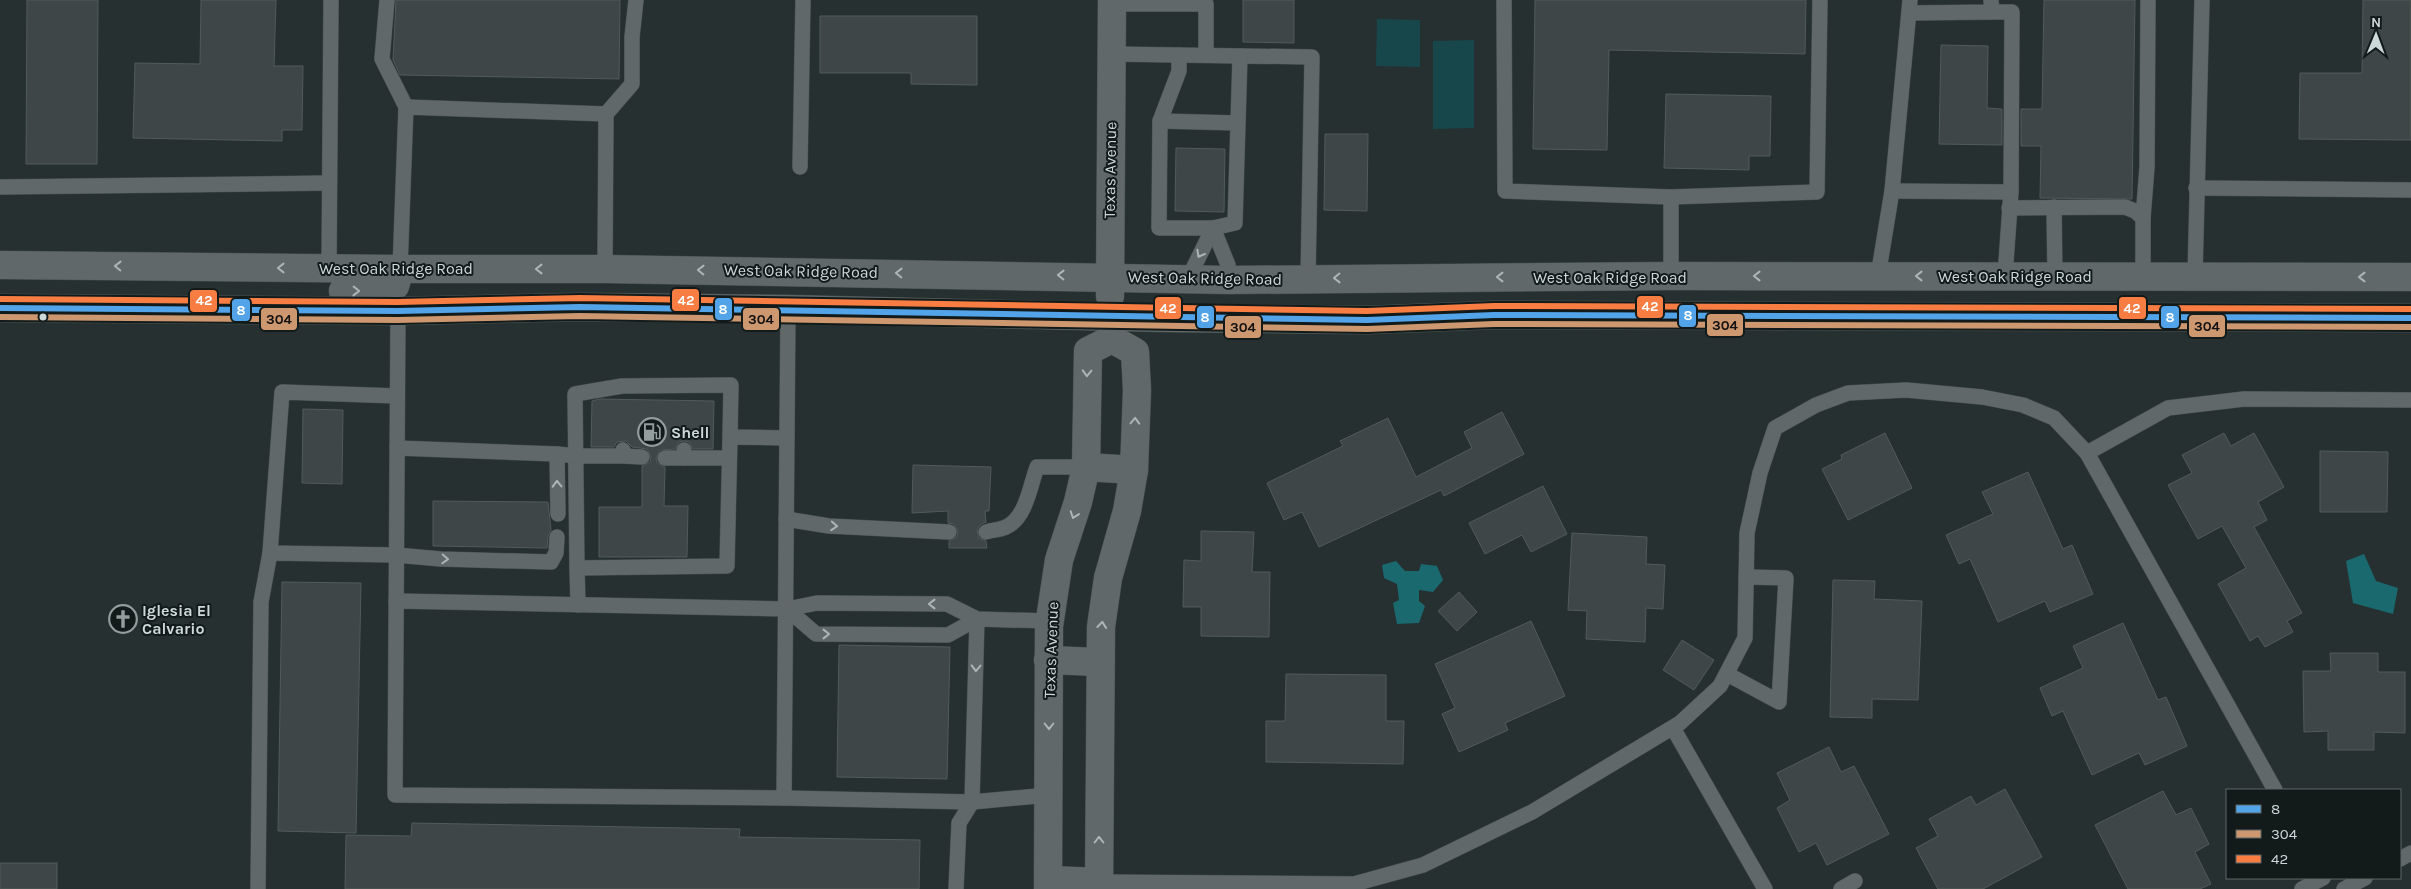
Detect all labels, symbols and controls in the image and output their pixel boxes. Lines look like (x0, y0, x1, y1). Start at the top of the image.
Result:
north arrow (2351, 10, 2401, 60)
text: N (2371, 14, 2381, 31)
street label: Texas Avenue (1100, 121, 1120, 219)
one-way arrow (1197, 248, 1207, 257)
street label: West Oak Ridge Road (319, 259, 473, 278)
street label: West Oak Ridge Road (724, 260, 878, 282)
one-way arrow (114, 261, 122, 271)
one-way arrow (276, 263, 284, 273)
one-way arrow (534, 264, 542, 274)
one-way arrow (697, 265, 704, 275)
street label: West Oak Ridge Road (1128, 267, 1282, 289)
street label: West Oak Ridge Road (1938, 267, 2092, 286)
one-way arrow (894, 268, 902, 278)
street label: West Oak Ridge Road (1533, 268, 1687, 287)
one-way arrow (1057, 270, 1065, 281)
one-way arrow (1752, 271, 1760, 281)
one-way arrow (1915, 271, 1922, 281)
one-way arrow (1496, 272, 1504, 282)
one-way arrow (2358, 272, 2366, 282)
one-way arrow (1333, 273, 1341, 284)
one-way arrow (353, 286, 361, 296)
line badge: 42 (671, 288, 700, 312)
line badge: 42 (189, 289, 218, 313)
text: 42 (196, 292, 212, 309)
text: 42 (678, 292, 694, 309)
line badge: 42 (1636, 295, 1664, 319)
line badge: 42 (1154, 296, 1182, 320)
line badge: 42 (2118, 296, 2147, 320)
line badge: 8 (714, 297, 733, 321)
line badge: 8 (231, 298, 251, 322)
text: 42 (1642, 298, 1658, 315)
text: 42 (1160, 300, 1176, 317)
text: 42 (2124, 300, 2140, 317)
text: 8 (718, 301, 728, 318)
text: 8 (236, 302, 246, 319)
line badge: 8 (1678, 304, 1697, 328)
line badge: 8 (1196, 305, 1215, 329)
line badge: 8 (2160, 305, 2180, 329)
line badge: 304 (260, 307, 298, 331)
line badge: 304 (742, 307, 780, 331)
text: 8 (1683, 307, 1693, 324)
text: 8 (1200, 309, 1210, 326)
text: 8 (2165, 309, 2175, 326)
text: 304 (266, 311, 293, 328)
text: 304 (748, 311, 775, 328)
unlabelled marker (38, 312, 48, 322)
line badge: 304 (1706, 313, 1744, 337)
line badge: 304 (2188, 314, 2226, 338)
line badge: 304 (1224, 315, 1262, 339)
text: 304 (1712, 317, 1739, 334)
text: 304 (2194, 318, 2221, 335)
text: 304 (1230, 319, 1257, 336)
one-way arrow (1082, 370, 1092, 378)
fuel station icon: Shell (637, 417, 667, 447)
one-way arrow (1130, 417, 1141, 425)
place label: Shell (671, 423, 709, 442)
one-way arrow (552, 479, 562, 487)
one-way arrow (1070, 510, 1080, 518)
one-way arrow (831, 521, 839, 532)
one-way arrow (441, 554, 449, 565)
one-way arrow (928, 599, 936, 609)
place label: Iglesia El Calvario (142, 601, 211, 638)
street label: Texas Avenue (1040, 601, 1062, 699)
church icon: Iglesia El Calvario (108, 604, 138, 634)
one-way arrow (1096, 621, 1107, 629)
one-way arrow (822, 629, 830, 639)
one-way arrow (971, 664, 981, 672)
one-way arrow (1044, 722, 1054, 730)
legend (2226, 789, 2401, 879)
text: 8 (2271, 800, 2280, 818)
text: 304 (2271, 825, 2298, 843)
one-way arrow (1094, 836, 1104, 844)
text: 42 (2271, 850, 2288, 868)

